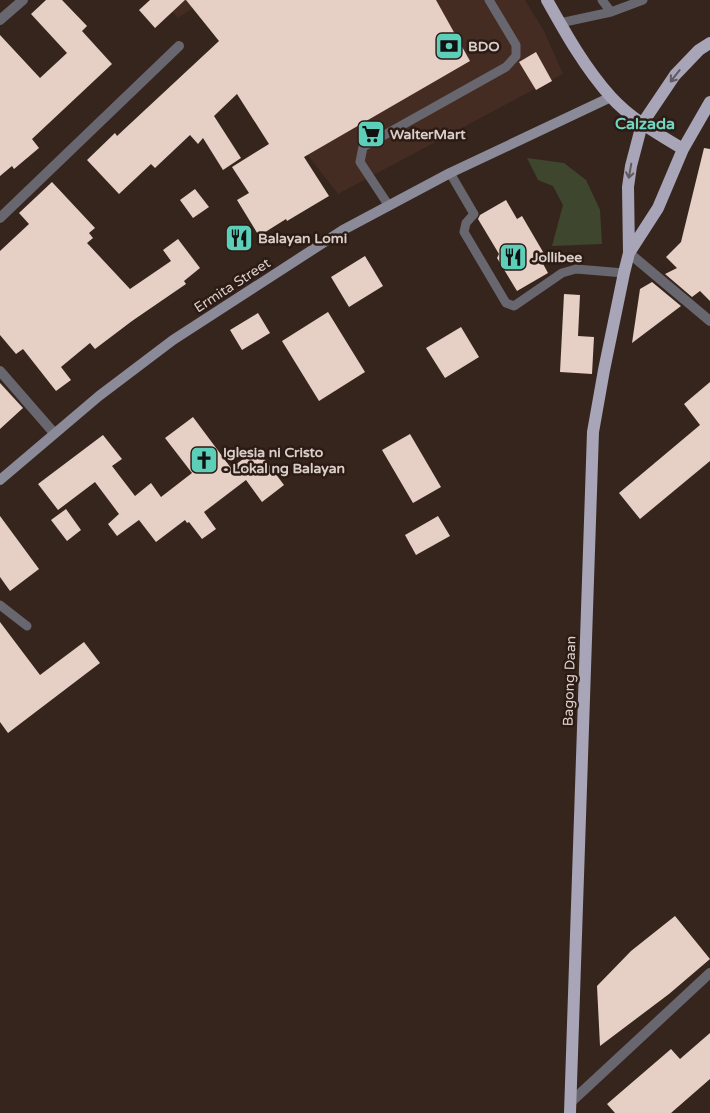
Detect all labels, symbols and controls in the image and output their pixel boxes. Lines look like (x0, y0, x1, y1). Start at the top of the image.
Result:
bank icon: BDO (434, 31, 464, 61)
place label: BDO (468, 38, 500, 55)
one-way arrow (669, 70, 680, 83)
district label: Calzada (615, 114, 675, 134)
supermarket icon: WalterMart (356, 119, 386, 149)
place label: WalterMart (390, 126, 466, 143)
one-way arrow (625, 163, 635, 179)
restaurant icon: Balayan Lomi (224, 223, 254, 253)
place label: Balayan Lomi (258, 230, 347, 247)
restaurant icon: Jollibee (498, 242, 528, 272)
place label: Jollibee (531, 249, 582, 266)
street label: Ermita Street (191, 254, 274, 316)
place label: Iglesia ni Cristo - Lokal ng Balayan (223, 444, 345, 477)
church icon: Iglesia ni Cristo - Lokal ng Balayan (189, 445, 219, 475)
street label: Bagong Daan (559, 635, 580, 727)

